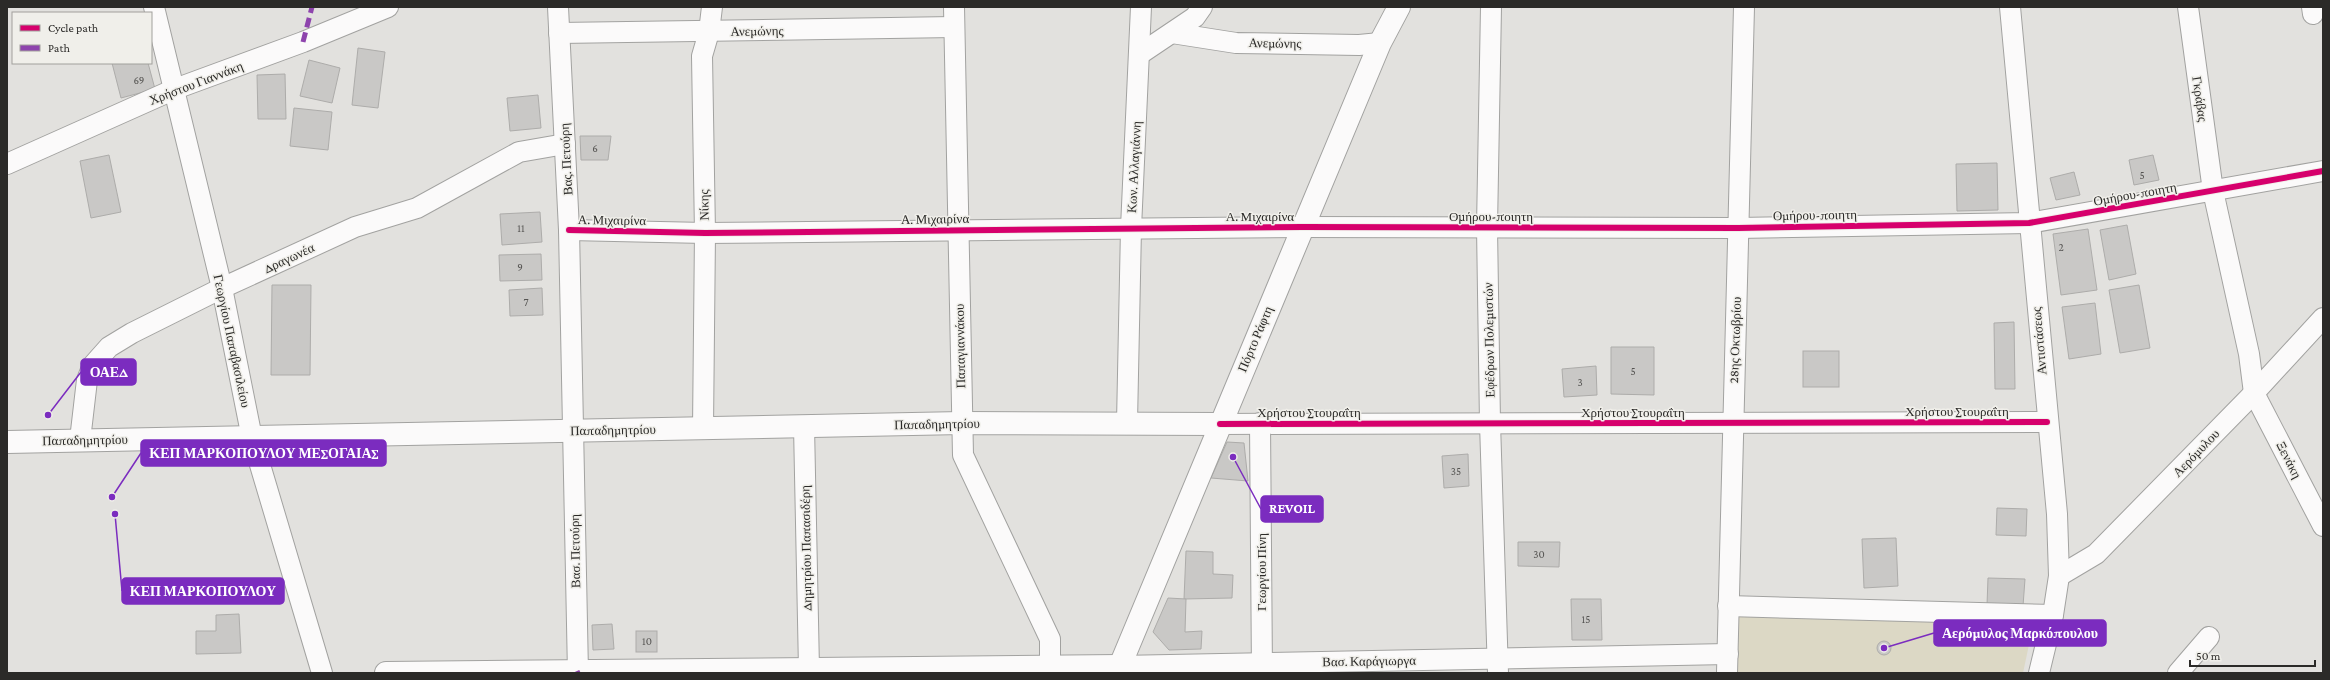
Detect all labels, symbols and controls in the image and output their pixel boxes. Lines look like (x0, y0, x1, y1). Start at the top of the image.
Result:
legend (12, 12, 152, 64)
text: Cycle path (48, 21, 99, 35)
street label: Ανεμώνης (730, 23, 785, 39)
street label: Ανεμώνης (1248, 35, 1303, 51)
text: Path (48, 41, 70, 55)
street label: Χρήστου Γιαννάκη (147, 58, 245, 108)
house number: 69 (134, 74, 144, 86)
street label: Γκράβας (2189, 75, 2211, 124)
street label: Κων. Αλλαγιάννη (1124, 120, 1144, 213)
street label: Βας. Πετούρη (557, 122, 575, 196)
house number: 6 (592, 142, 598, 154)
house number: 5 (2139, 169, 2145, 181)
street label: Ομήρου-ποιητη (2092, 179, 2178, 209)
street label: Νίκης (696, 188, 712, 221)
street label: Ομήρου-ποιητη (1773, 207, 1857, 223)
street label: Α. Μιχαιρίνα (1226, 209, 1294, 224)
street label: Ομήρου-ποιητη (1449, 209, 1533, 224)
street label: Α. Μιχαιρίνα (901, 211, 969, 227)
street label: Α. Μιχαιρίνα (578, 212, 646, 228)
house number: 11 (517, 222, 525, 234)
street label: Δραγωνέα (261, 240, 317, 276)
house number: 2 (2058, 241, 2064, 253)
house number: 9 (517, 261, 523, 273)
street label: Γεωργίου Παπαβασιλείου (211, 273, 253, 409)
street label: Εφέδρων Πολεμιστών (1480, 282, 1498, 398)
house number: 7 (523, 296, 529, 308)
street label: 28ης Οκτωβρίου (1726, 296, 1744, 384)
street label: Παπαγιαννάκου (952, 303, 968, 389)
street label: Πόρτο Ράφτη (1234, 304, 1276, 374)
street label: Αντιστάσεως (2028, 306, 2049, 376)
callout: ΟΑΕΔ (81, 359, 136, 385)
text: ΟΑΕΔ (90, 364, 129, 380)
house number: 5 (1630, 365, 1636, 377)
house number: 3 (1577, 376, 1583, 388)
street label: Χρήστου Στουραΐτη (1905, 404, 2009, 419)
street label: Χρήστου Στουραΐτη (1257, 405, 1361, 420)
street label: Χρήστου Στουραΐτη (1581, 405, 1685, 420)
street label: Παπαδημητρίου (894, 416, 980, 432)
street label: Παπαδημητρίου (570, 422, 656, 438)
street label: Αερόμυλου (2170, 426, 2222, 480)
street label: Παπαδημητρίου (42, 432, 128, 448)
street label: Ξενάκη (2273, 439, 2305, 481)
callout: ΚΕΠ ΜΑΡΚΟΠΟΥΛΟΥ ΜΕΣΟΓΑΙΑΣ (141, 440, 386, 466)
text: ΚΕΠ ΜΑΡΚΟΠΟΥΛΟΥ ΜΕΣΟΓΑΙΑΣ (149, 445, 379, 461)
house number: 35 (1451, 465, 1461, 477)
street label: Δημητρίου Παπασιδέρη (797, 485, 815, 611)
callout: REVOIL (1261, 496, 1323, 522)
text: REVOIL (1269, 500, 1316, 516)
street label: Βασ. Πετούρη (567, 514, 583, 588)
street label: Γεωργίου Πίνη (1254, 533, 1269, 611)
house number: 30 (1533, 548, 1545, 560)
callout: ΚΕΠ ΜΑΡΚΟΠΟΥΛΟΥ (122, 578, 284, 604)
text: ΚΕΠ ΜΑΡΚΟΠΟΥΛΟΥ (130, 583, 276, 599)
house number: 15 (1582, 613, 1590, 625)
callout: Αερόμυλος Μαρκόπουλου (1934, 620, 2106, 646)
text: Αερόμυλος Μαρκόπουλου (1942, 625, 2098, 641)
house number: 10 (642, 635, 652, 647)
scale bar (2190, 642, 2315, 668)
text: 50 m (2196, 649, 2221, 663)
street label: Βασ. Καράγιωργα (1322, 653, 1416, 669)

